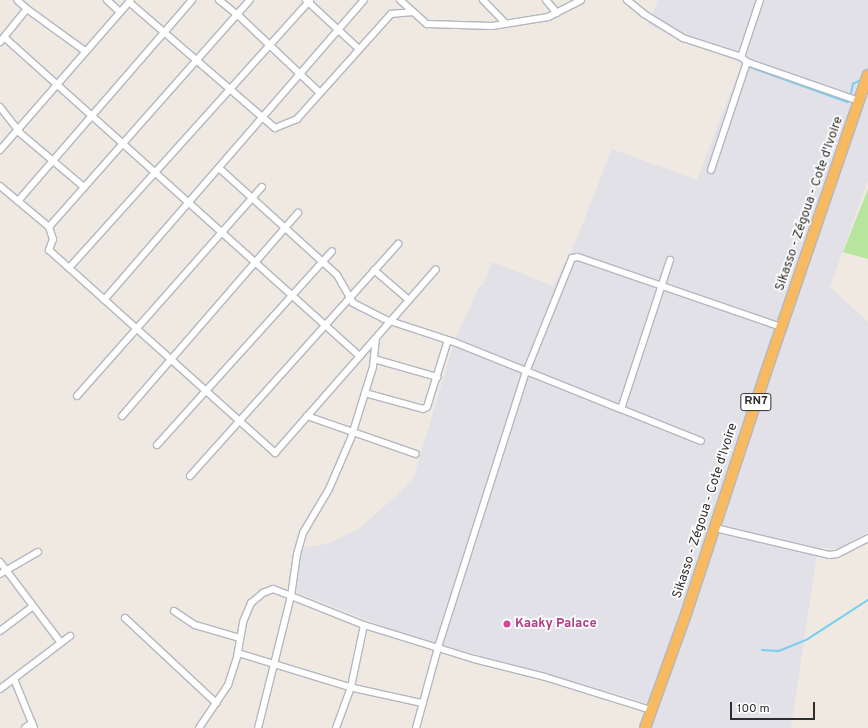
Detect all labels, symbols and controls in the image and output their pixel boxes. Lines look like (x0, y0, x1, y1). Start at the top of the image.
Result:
street label: Sikasso - Zégoua - Cote d'Ivoire (773, 115, 847, 293)
road number: RN7 (740, 392, 772, 412)
street label: Sikasso - Zégoua - Cote d'Ivoire (670, 421, 742, 601)
place label: Kaaky Palace (515, 616, 597, 632)
marker: Kaaky Palace (502, 619, 512, 629)
scale bar (732, 694, 817, 720)
text: 100 m (737, 701, 770, 717)

